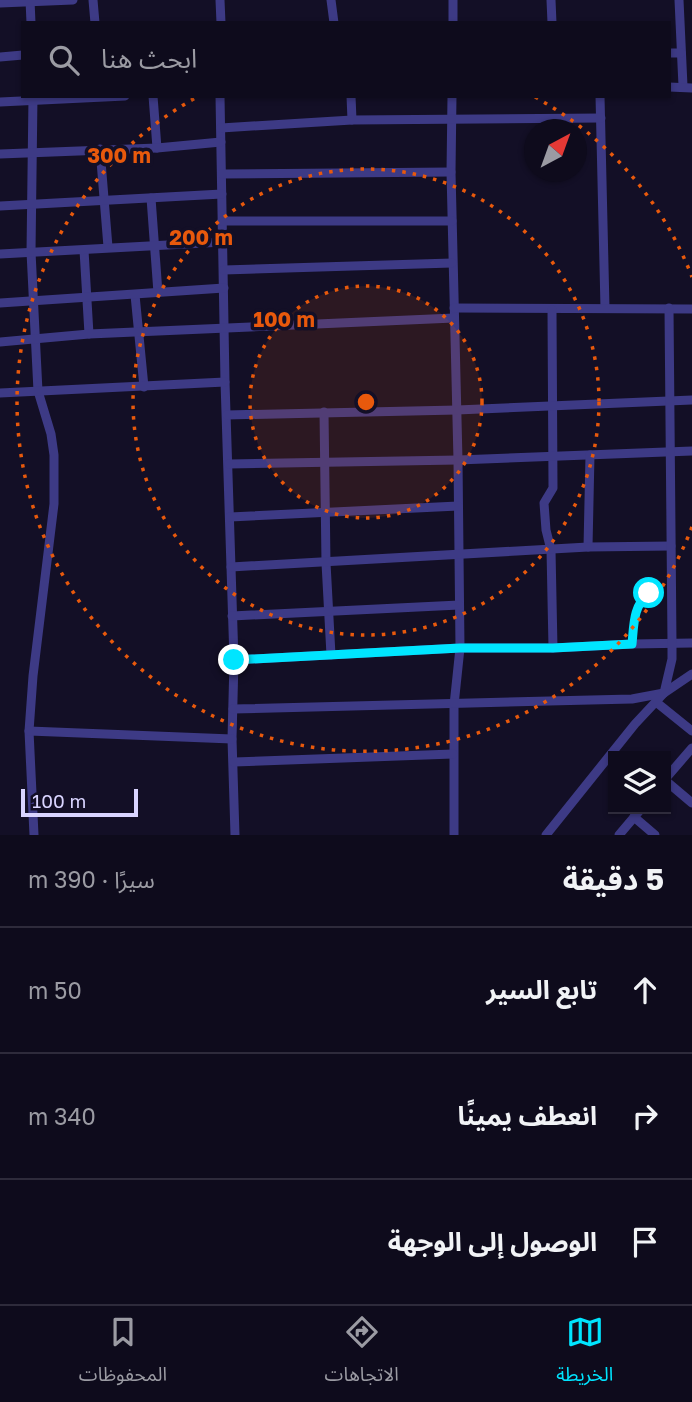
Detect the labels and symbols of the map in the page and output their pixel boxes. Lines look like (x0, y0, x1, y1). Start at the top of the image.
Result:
north arrow (524, 119, 587, 182)
text: 300 m (87, 142, 151, 168)
text: 200 m (169, 224, 233, 250)
text: 100 m (253, 306, 315, 332)
centre of rings (354, 390, 378, 414)
route start (633, 577, 664, 608)
route end (218, 644, 249, 675)
scale bar (21, 786, 138, 818)

